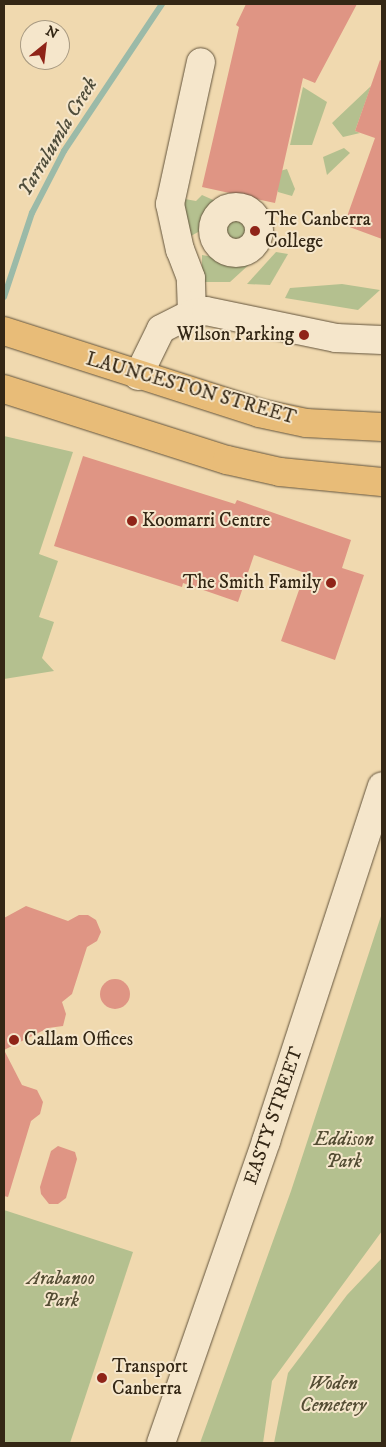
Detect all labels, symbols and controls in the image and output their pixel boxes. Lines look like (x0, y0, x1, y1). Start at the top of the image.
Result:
north arrow (20, 20, 70, 70)
text: N (42, 22, 61, 43)
water label: Yarralumla Creek (13, 73, 103, 201)
place label: The Canberra College (265, 209, 371, 253)
marker: The Canberra College (249, 225, 261, 237)
place label: Wilson Parking (177, 324, 294, 346)
marker: Wilson Parking (298, 329, 310, 341)
street label: LAUNCESTON STREET (83, 348, 299, 430)
place label: Koomarri Centre (142, 510, 270, 532)
marker: Koomarri Centre (126, 515, 138, 527)
place label: The Smith Family (183, 572, 321, 594)
marker: The Smith Family (325, 577, 337, 589)
place label: Callam Offices (24, 1029, 133, 1051)
marker: Callam Offices (8, 1034, 20, 1046)
street label: EASTY STREET (240, 1044, 308, 1188)
park label: Eddison Park (314, 1129, 374, 1173)
park label: Arabanoo Park (27, 1268, 95, 1312)
place label: Transport Canberra (112, 1356, 188, 1400)
marker: Transport Canberra (96, 1372, 108, 1384)
park label: Woden Cemetery (300, 1373, 366, 1417)

